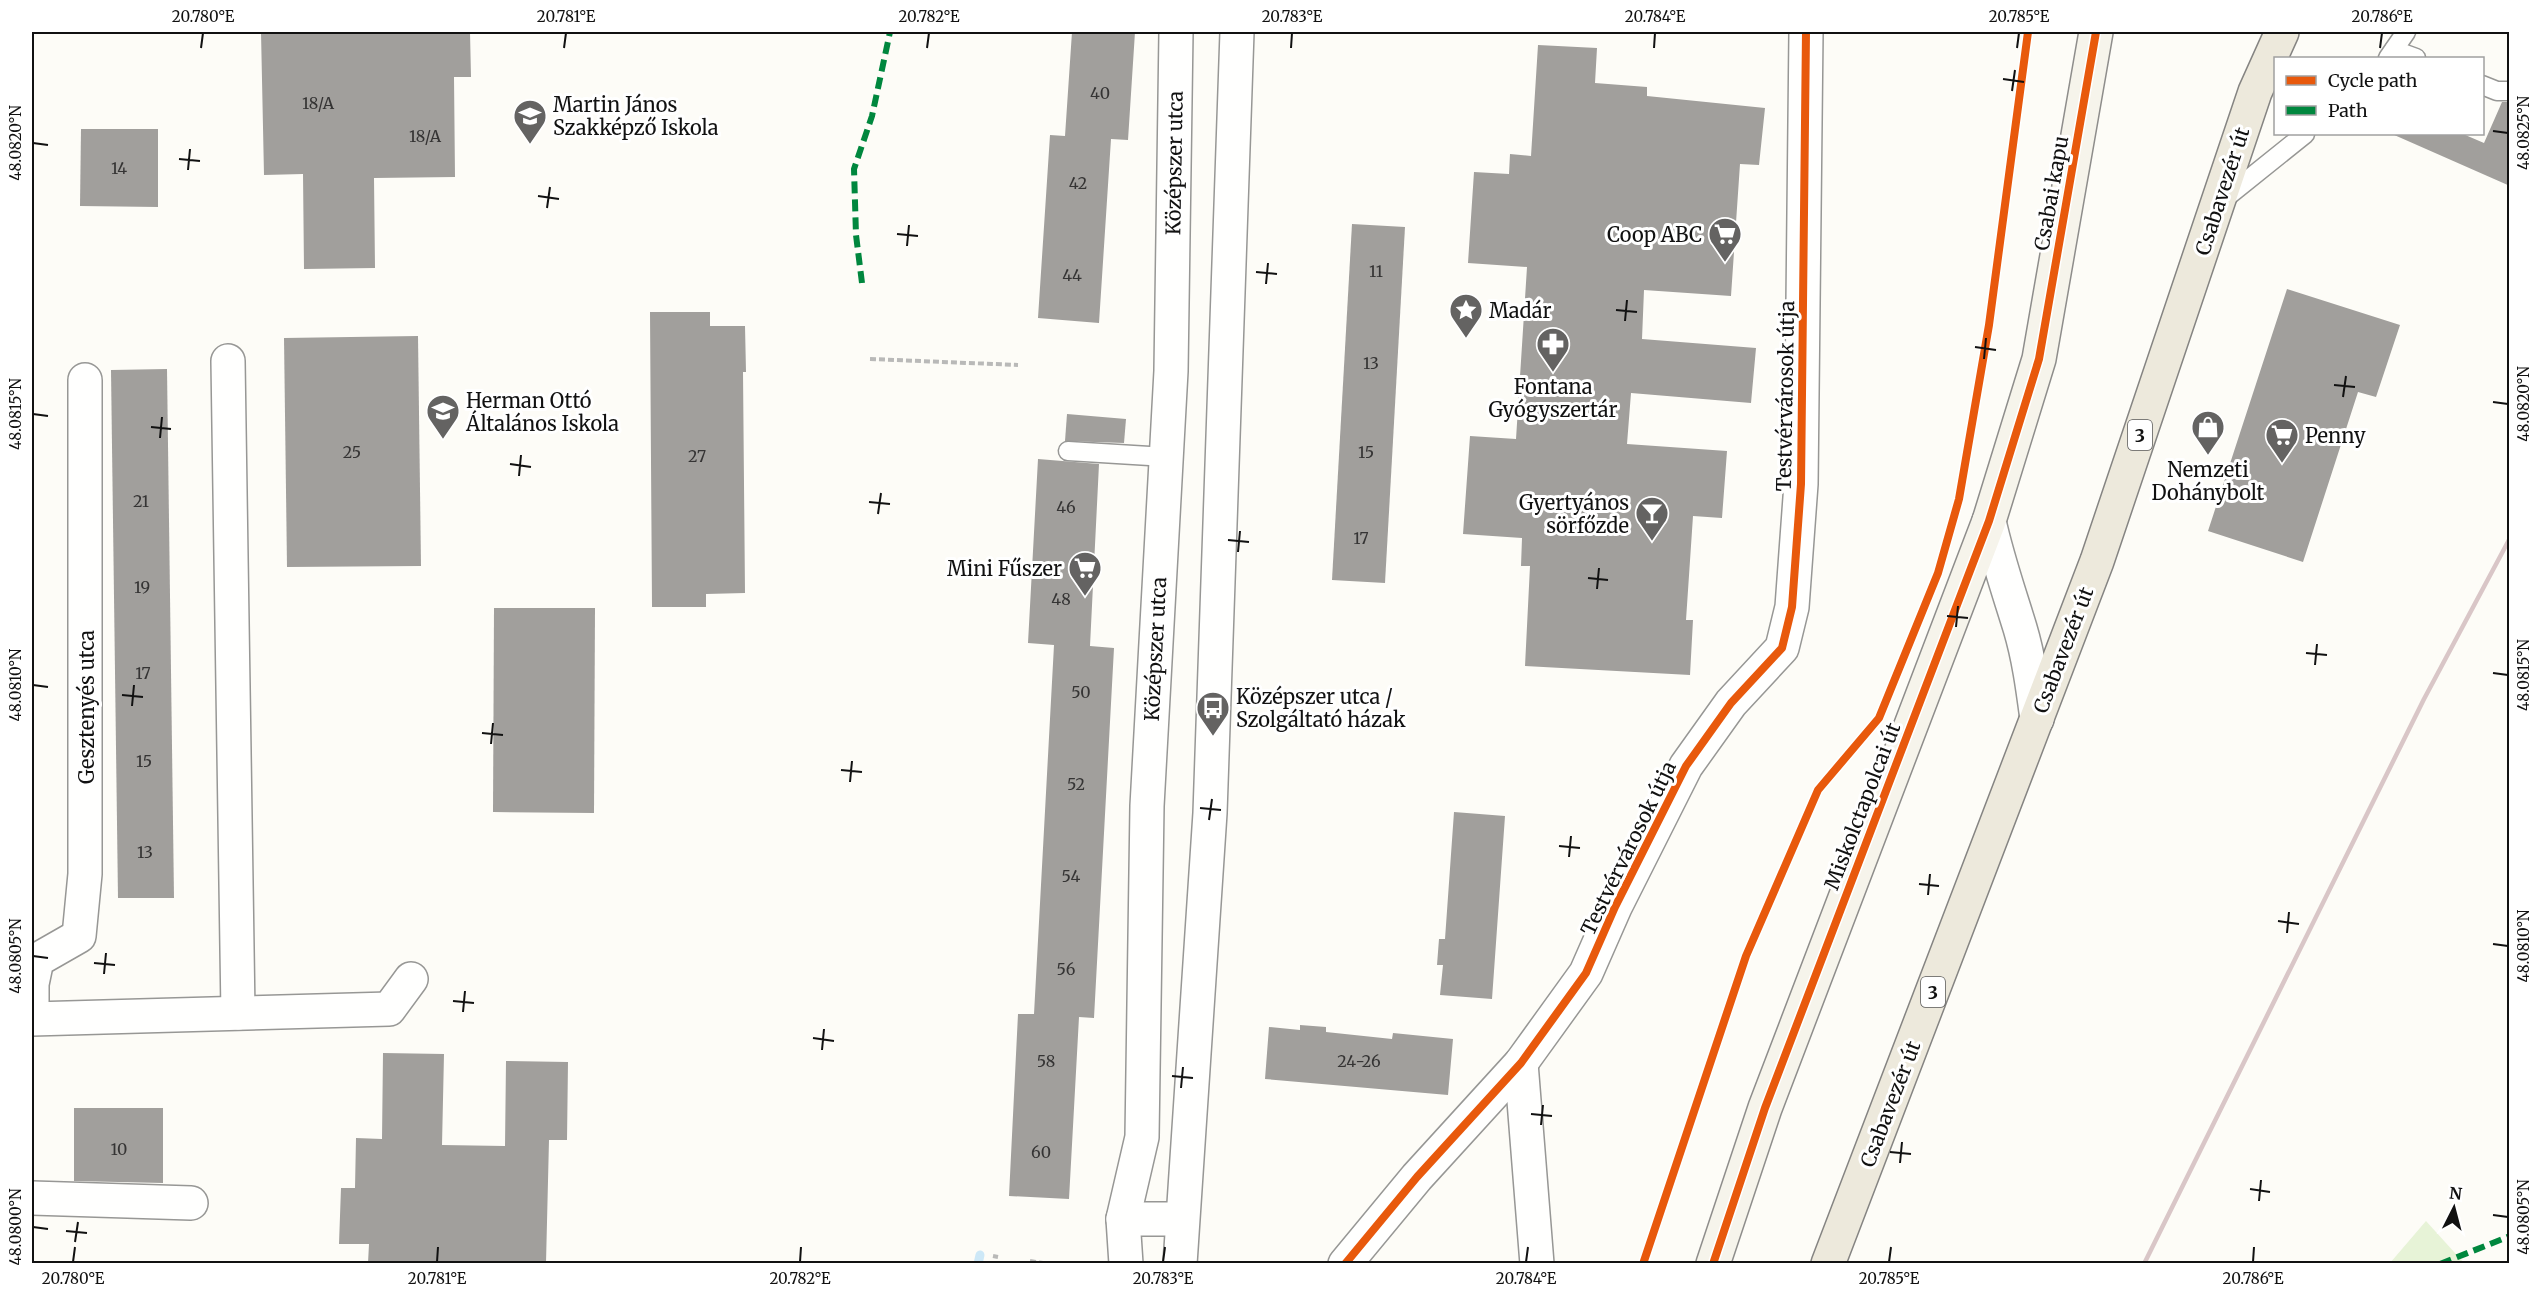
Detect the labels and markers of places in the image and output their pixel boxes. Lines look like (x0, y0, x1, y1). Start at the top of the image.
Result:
place label: Martin János Szakképző Iskola (553, 92, 719, 140)
school or university icon: Martin János Szakképző Iskola (512, 98, 548, 145)
supermarket icon: Coop ABC (1707, 216, 1743, 263)
place label: Coop ABC (1607, 222, 1702, 247)
place icon: Madár (1448, 292, 1484, 339)
place label: Madár (1489, 298, 1552, 323)
pharmacy icon: Fontana Gyógyszertár (1535, 326, 1571, 373)
place label: Fontana Gyógyszertár (1488, 374, 1618, 422)
place label: Herman Ottó Általános Iskola (465, 388, 619, 436)
school or university icon: Herman Ottó Általános Iskola (425, 393, 461, 440)
shop icon: Nemzeti Dohánybolt (2190, 409, 2226, 456)
supermarket icon: Penny (2264, 417, 2300, 464)
place label: Penny (2305, 423, 2366, 448)
place label: Nemzeti Dohánybolt (2152, 457, 2265, 505)
place label: Gyertyános sörfőzde (1519, 490, 1629, 538)
bar icon: Gyertyános sörfőzde (1634, 495, 1670, 542)
supermarket icon: Mini Fűszer (1067, 550, 1103, 597)
place label: Mini Fűszer (947, 556, 1062, 581)
place label: Középszer utca / Szolgáltató házak (1236, 684, 1406, 732)
bus stop icon: Középszer utca / Szolgáltató házak (1195, 690, 1231, 737)

